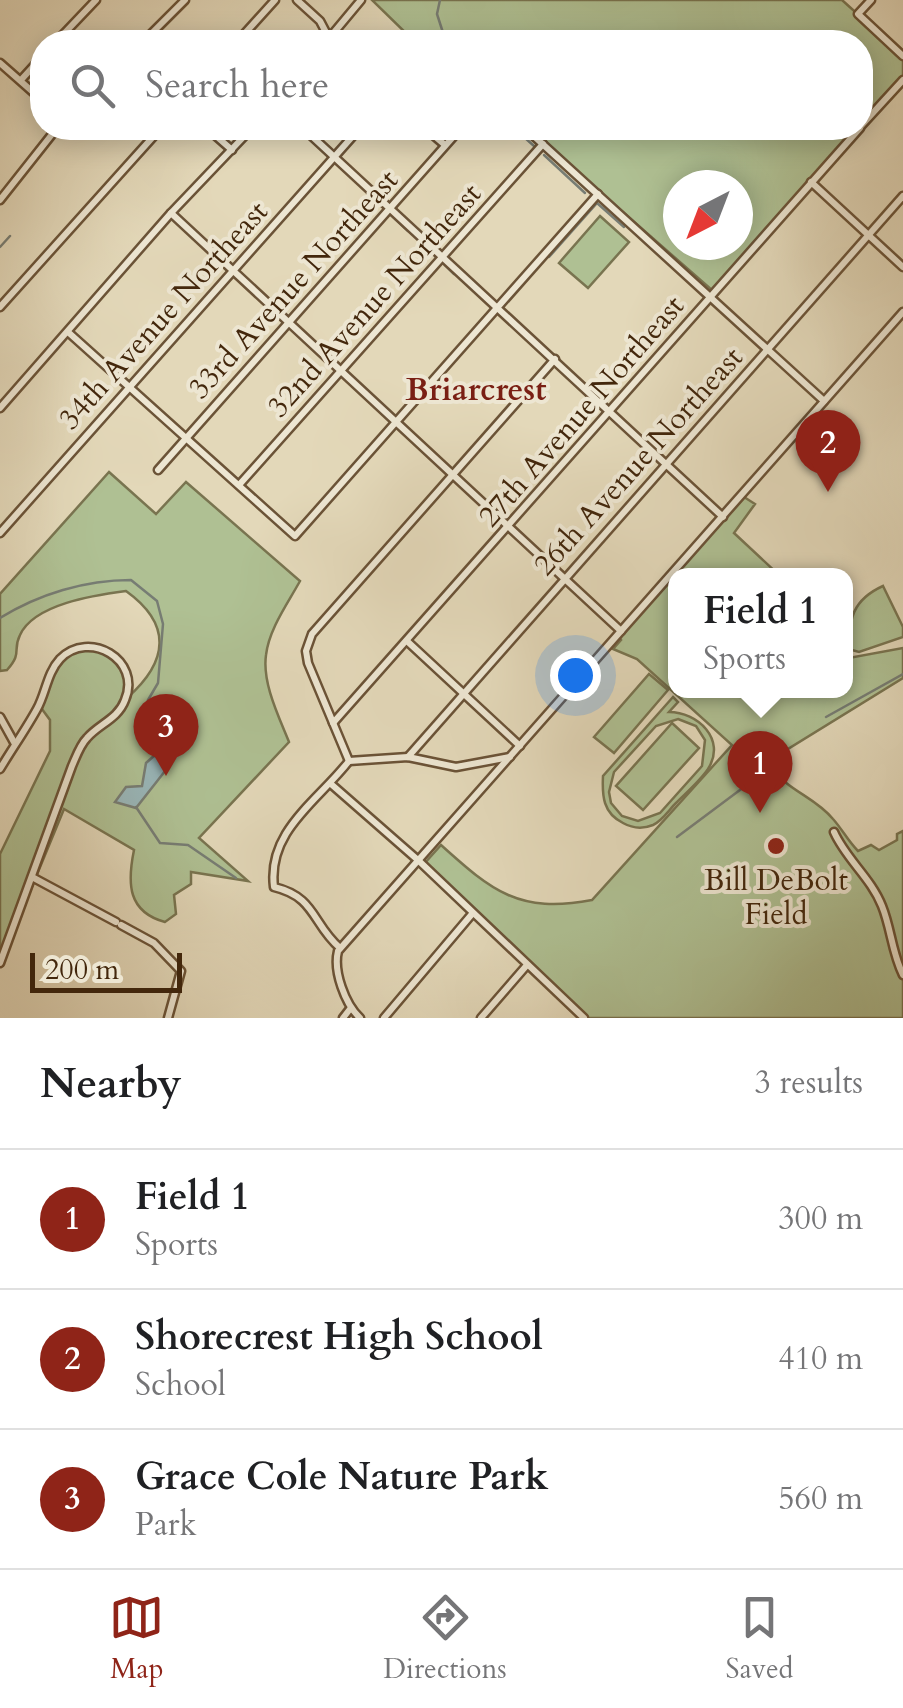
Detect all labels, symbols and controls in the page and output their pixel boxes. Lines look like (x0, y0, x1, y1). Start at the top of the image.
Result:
search box (30, 30, 873, 140)
icon: search (65, 58, 120, 113)
text: Search here (145, 59, 329, 111)
street label: 33rd Avenue Northeast (179, 160, 408, 408)
north arrow (663, 170, 753, 260)
street label: 32nd Avenue Northeast (258, 174, 491, 426)
street label: 34th Avenue Northeast (49, 192, 278, 439)
street label: 27th Avenue Northeast (469, 286, 694, 536)
street label: 26th Avenue Northeast (524, 338, 753, 585)
district label: Briarcrest (406, 368, 546, 412)
pin: 2 (796, 410, 860, 492)
popup (668, 568, 853, 698)
text: Field 1 (703, 585, 818, 637)
text: Sports (703, 637, 786, 681)
your location (550, 650, 601, 701)
pin: 3 (134, 694, 198, 776)
pin: 1 (728, 730, 792, 813)
marker: Bill DeBolt Field (765, 835, 787, 857)
place label: Bill DeBolt Field (704, 860, 848, 935)
scale bar (30, 948, 182, 993)
text: 200 m (45, 951, 119, 989)
text: Nearby (40, 1055, 182, 1112)
text: 3 results (755, 1061, 863, 1105)
text: Field 1 (135, 1171, 250, 1223)
text: 1 (64, 1197, 81, 1241)
text: 300 m (778, 1197, 863, 1241)
text: Sports (135, 1223, 218, 1267)
text: Shorecrest High School (135, 1311, 543, 1363)
text: 2 (64, 1337, 81, 1381)
text: 410 m (778, 1337, 863, 1381)
text: School (135, 1363, 226, 1407)
text: Grace Cole Nature Park (135, 1451, 548, 1503)
text: 3 (64, 1477, 81, 1521)
text: 560 m (778, 1477, 863, 1521)
text: Park (135, 1503, 197, 1547)
tab: Map (109, 1590, 164, 1688)
tab: Directions (383, 1590, 507, 1688)
tab: Saved (726, 1590, 794, 1688)

